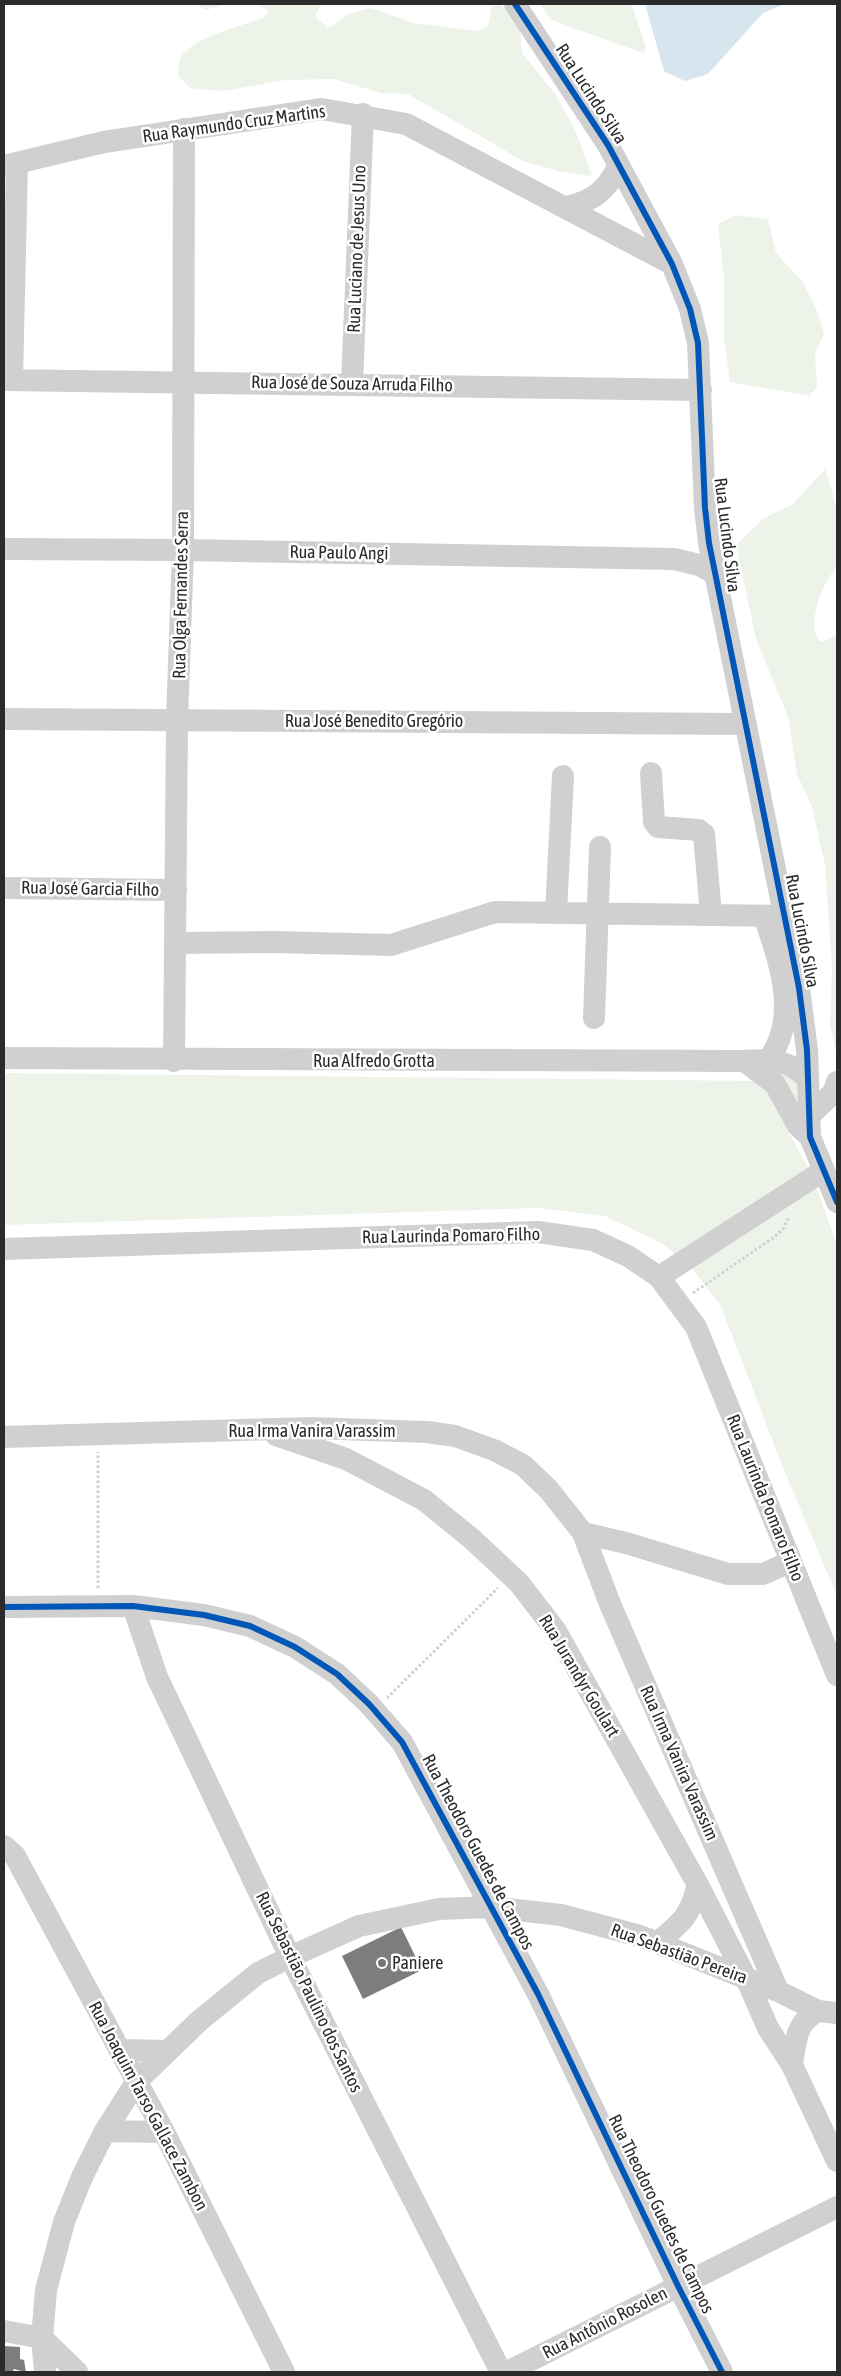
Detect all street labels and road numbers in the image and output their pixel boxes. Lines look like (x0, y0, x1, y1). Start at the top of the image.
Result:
street label: Rua Lucindo Silva (551, 40, 631, 148)
street label: Rua Raymundo Cruz Martins (141, 100, 327, 148)
street label: Rua Luciano de Jesus Uno (343, 165, 371, 333)
street label: Rua José de Souza Arruda Filho (251, 371, 453, 397)
street label: Rua Lucindo Silva (709, 477, 745, 593)
street label: Rua Olga Fernandes Serra (169, 511, 193, 679)
street label: Rua Paulo Angi (289, 541, 389, 565)
street label: Rua José Benedito Gregório (285, 710, 463, 732)
street label: Rua Lucindo Silva (780, 872, 824, 990)
street label: Rua José Garcia Filho (21, 877, 159, 901)
street label: Rua Alfredo Grotta (313, 1050, 435, 1072)
street label: Rua Laurinda Pomaro Filho (362, 1224, 540, 1248)
street label: Rua Laurinda Pomaro Filho (722, 1411, 808, 1585)
street label: Rua Irma Vanira Varassim (228, 1420, 396, 1442)
street label: Rua Jurandyr Goulart (534, 1611, 624, 1741)
street label: Rua Irma Vanira Varassim (635, 1682, 723, 1844)
street label: Rua Theodoro Guedes de Campos (417, 1751, 539, 1953)
street label: Rua Sebastião Paulino dos Santos (251, 1888, 367, 2096)
street label: Rua Sebastião Pereira (608, 1919, 750, 1989)
street label: Rua Joaquim Tarso Gallace Zambon (84, 1998, 212, 2214)
street label: Rua Theodoro Guedes de Campos (603, 2111, 719, 2317)
street label: Rua Antônio Rosolen (539, 2282, 671, 2364)

